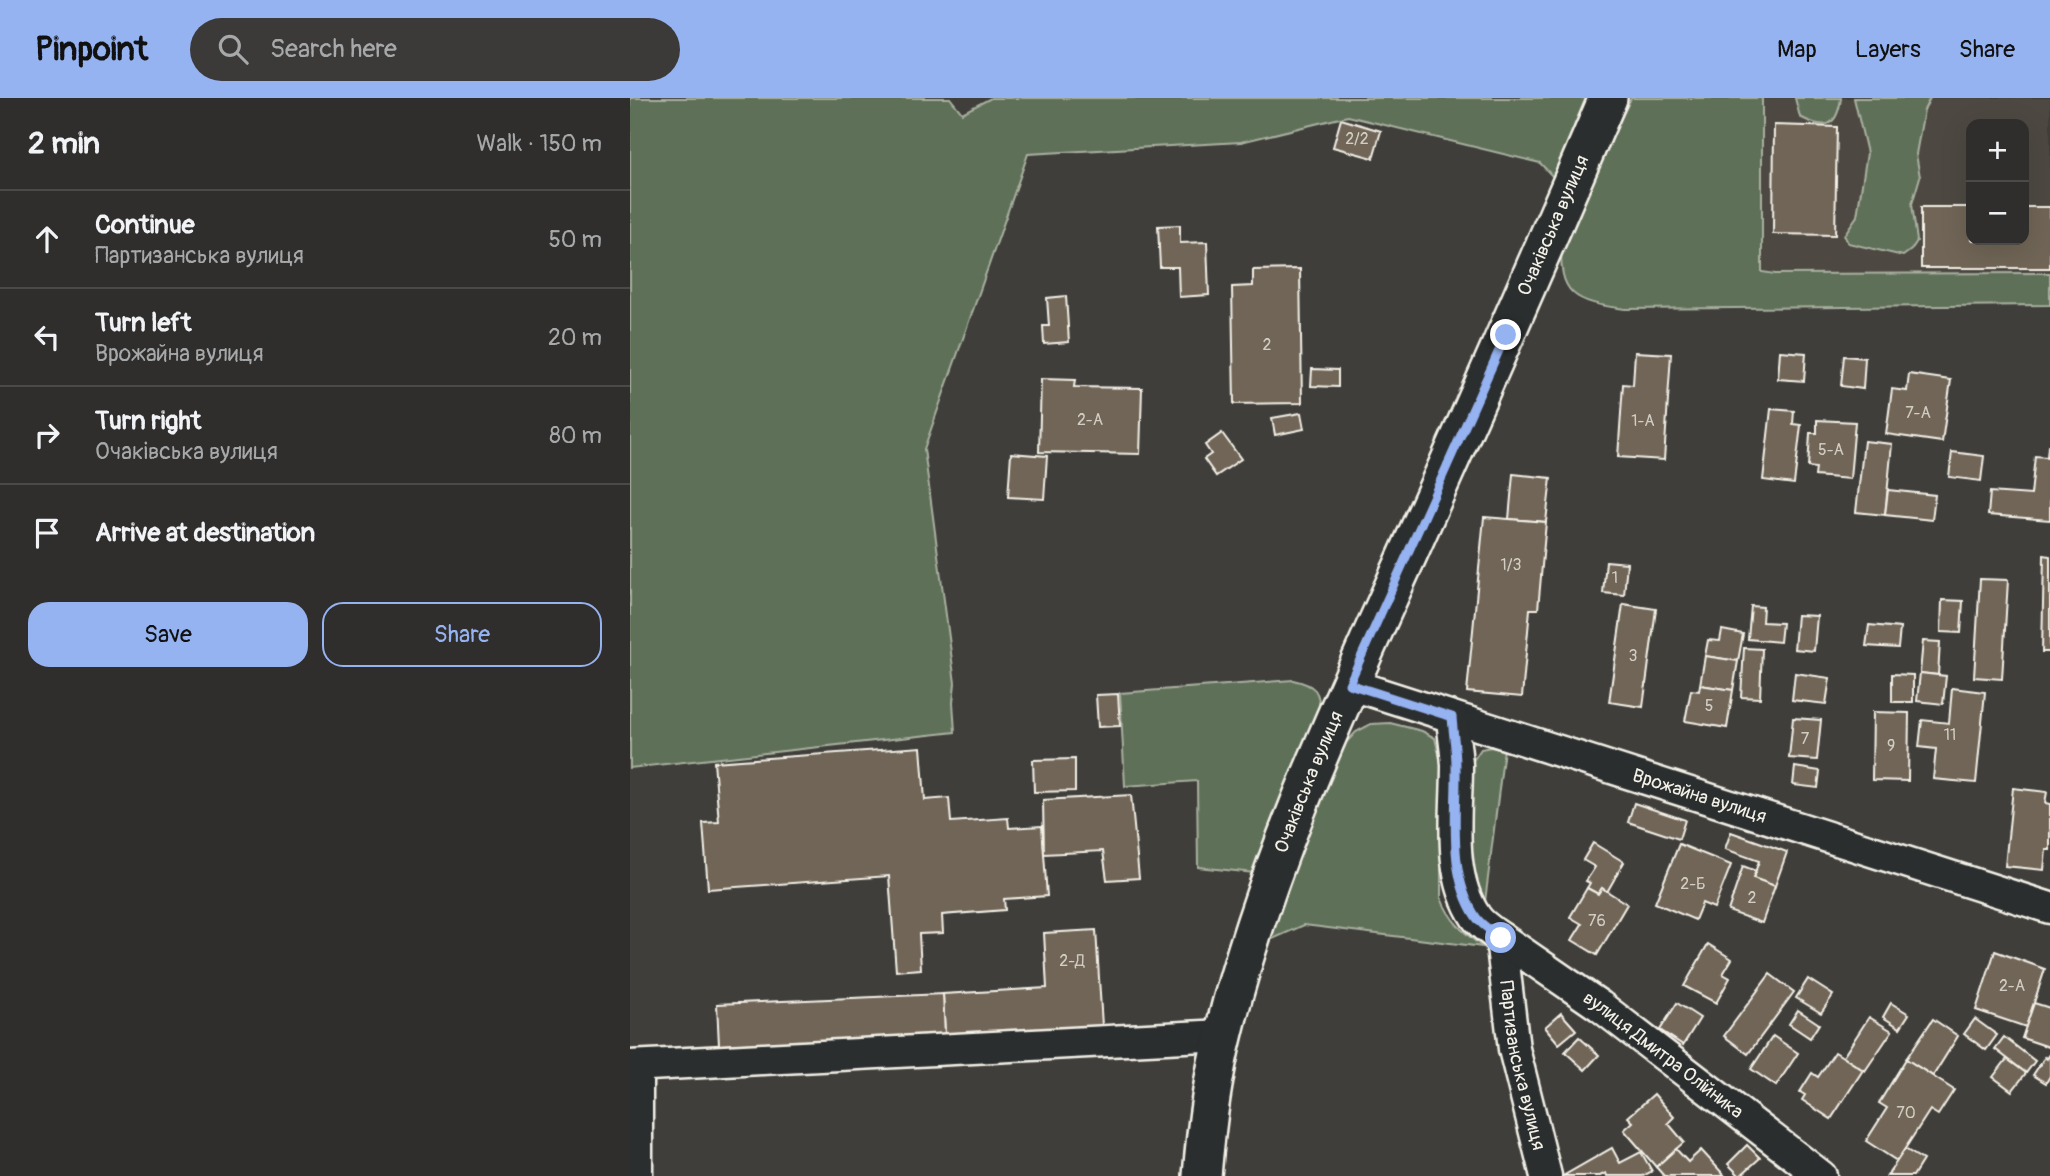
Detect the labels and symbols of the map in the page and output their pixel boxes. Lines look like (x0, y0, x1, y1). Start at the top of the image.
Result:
house number: 2/2 (1345, 129, 1369, 149)
street label: Очаківська вулиця (1512, 151, 1594, 299)
route end (1490, 319, 1521, 350)
house number: 2 (1263, 335, 1272, 355)
house number: 7-А (1905, 403, 1931, 423)
house number: 2-А (1077, 410, 1103, 430)
house number: 1-А (1631, 411, 1655, 431)
house number: 5-А (1818, 440, 1844, 460)
house number: 1/3 (1501, 555, 1522, 575)
house number: 1 (1612, 568, 1618, 588)
house number: 3 (1629, 646, 1638, 666)
house number: 5 (1705, 696, 1713, 716)
street label: Очаківська вулиця (1269, 707, 1348, 856)
house number: 11 (1944, 725, 1956, 745)
house number: 7 (1801, 729, 1810, 749)
house number: 9 (1887, 736, 1895, 756)
street label: Врожайна вулиця (1630, 763, 1770, 829)
house number: 2-Б (1680, 874, 1706, 894)
house number: 2 (1748, 888, 1757, 908)
house number: 76 (1588, 911, 1606, 931)
route start (1485, 922, 1516, 953)
house number: 2-Д (1059, 951, 1085, 971)
house number: 2-А (1999, 976, 2025, 996)
street label: Партизанська вулиця (1494, 979, 1551, 1153)
street label: вулиця Дмитра Олійника (1578, 986, 1748, 1124)
house number: 70 (1896, 1103, 1916, 1123)

